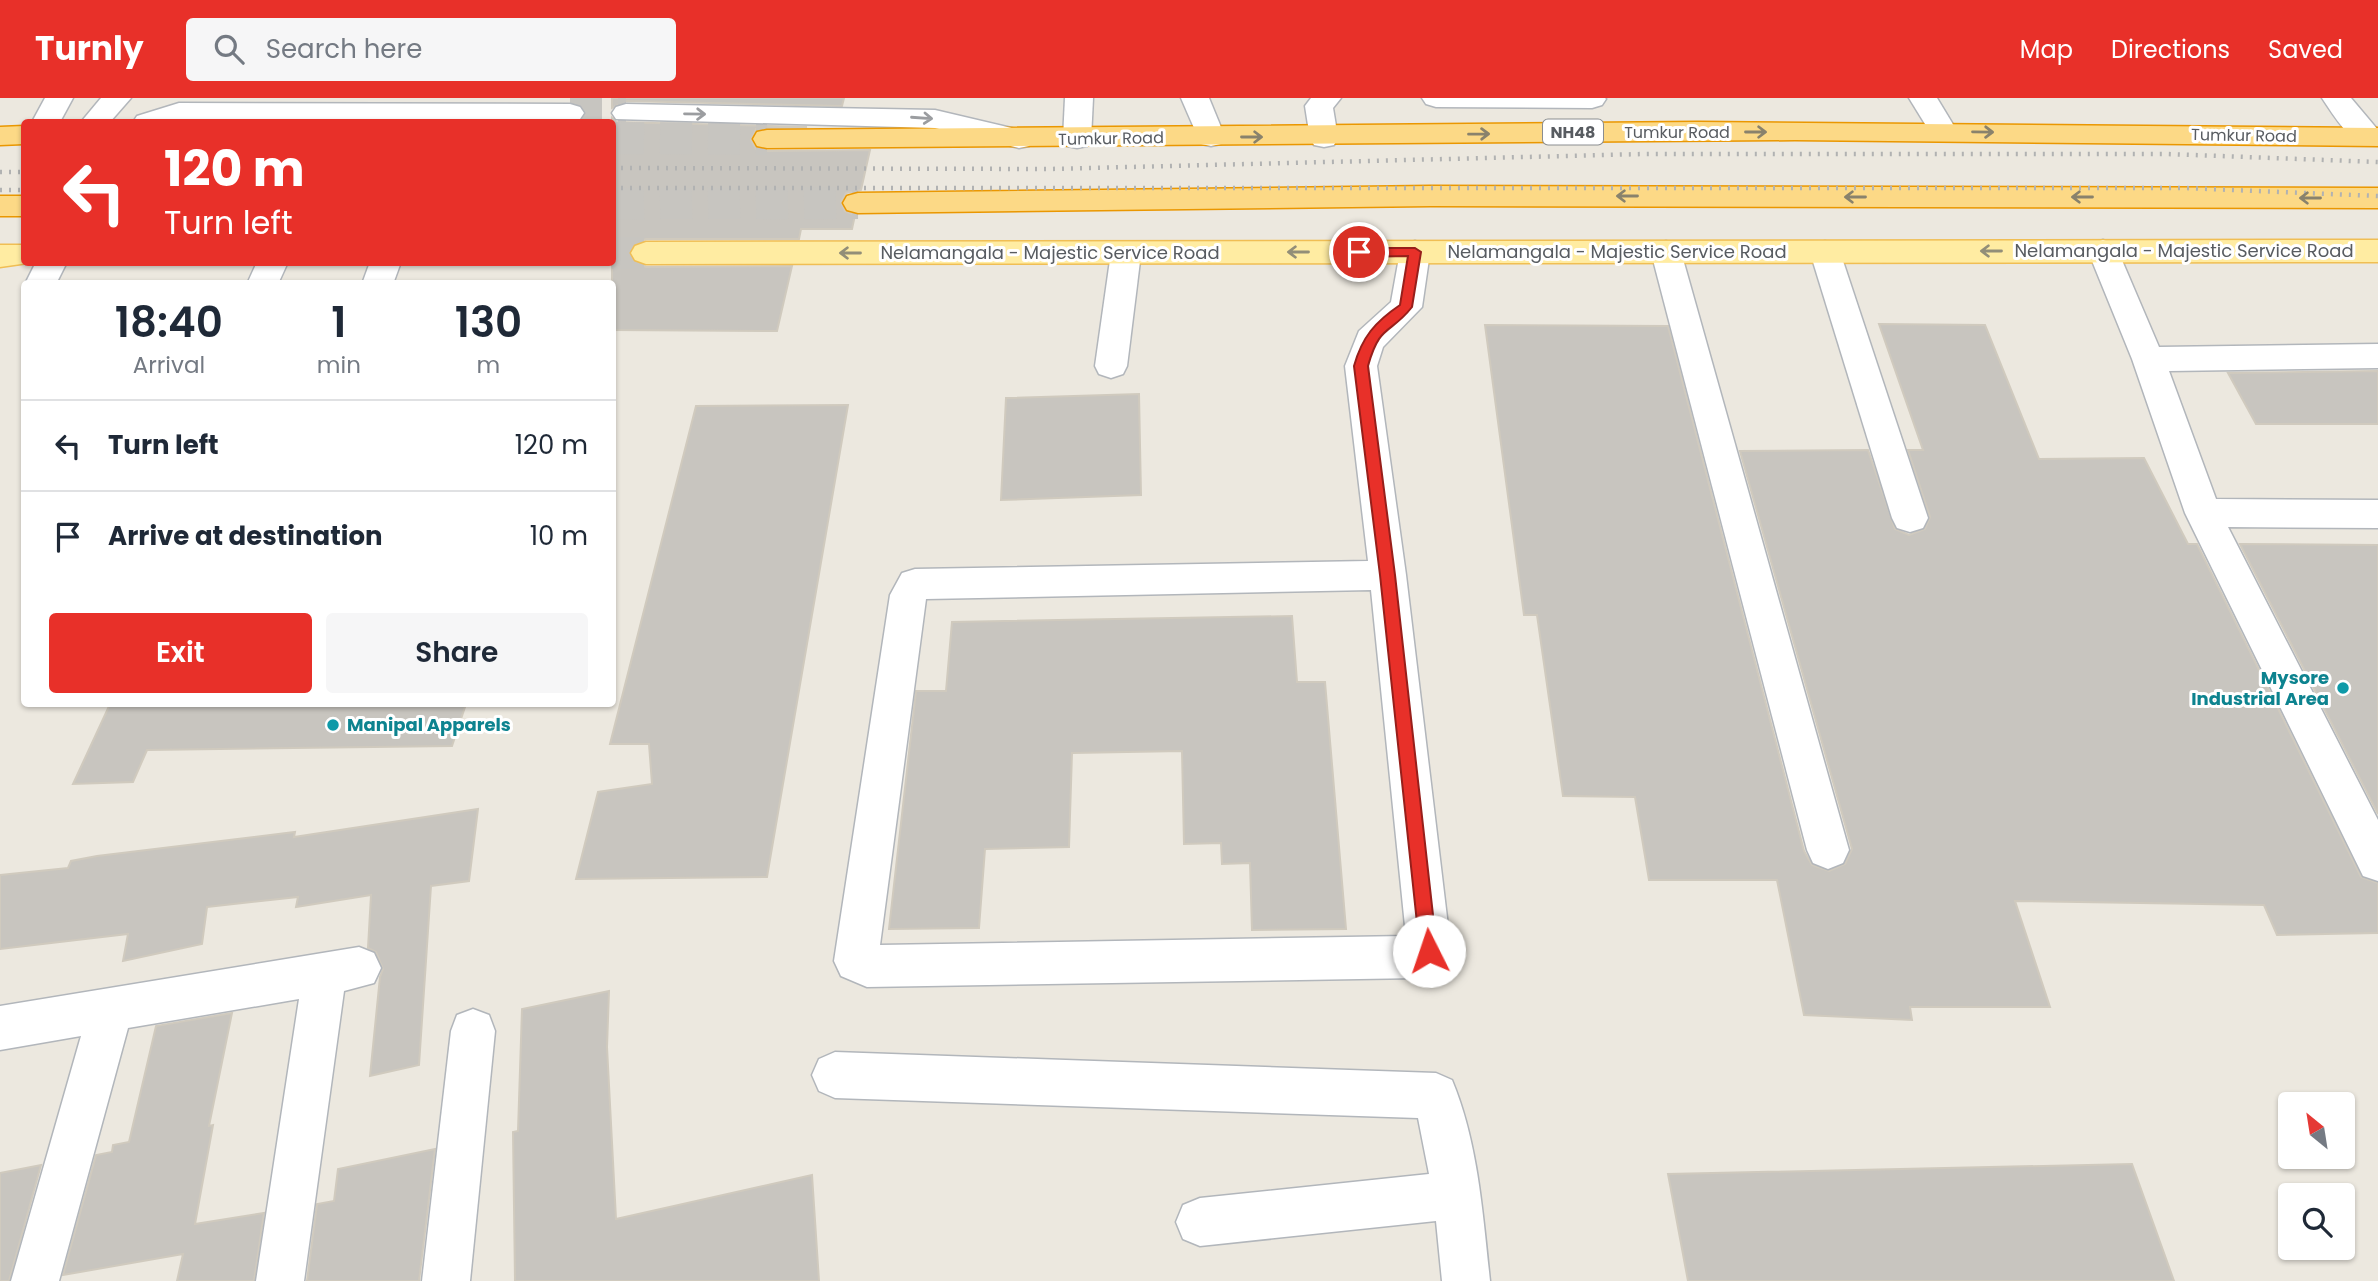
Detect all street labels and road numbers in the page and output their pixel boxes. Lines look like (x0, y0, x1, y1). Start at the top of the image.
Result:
road number: NH48 (1543, 120, 1603, 144)
street label: Tumkur Road (1624, 121, 1730, 144)
street label: Tumkur Road (2191, 123, 2297, 148)
street label: Tumkur Road (1058, 126, 1164, 151)
street label: Nelamangala - Majestic Service Road (2014, 238, 2354, 263)
street label: Nelamangala - Majestic Service Road (1447, 239, 1787, 264)
street label: Nelamangala - Majestic Service Road (880, 240, 1220, 265)

